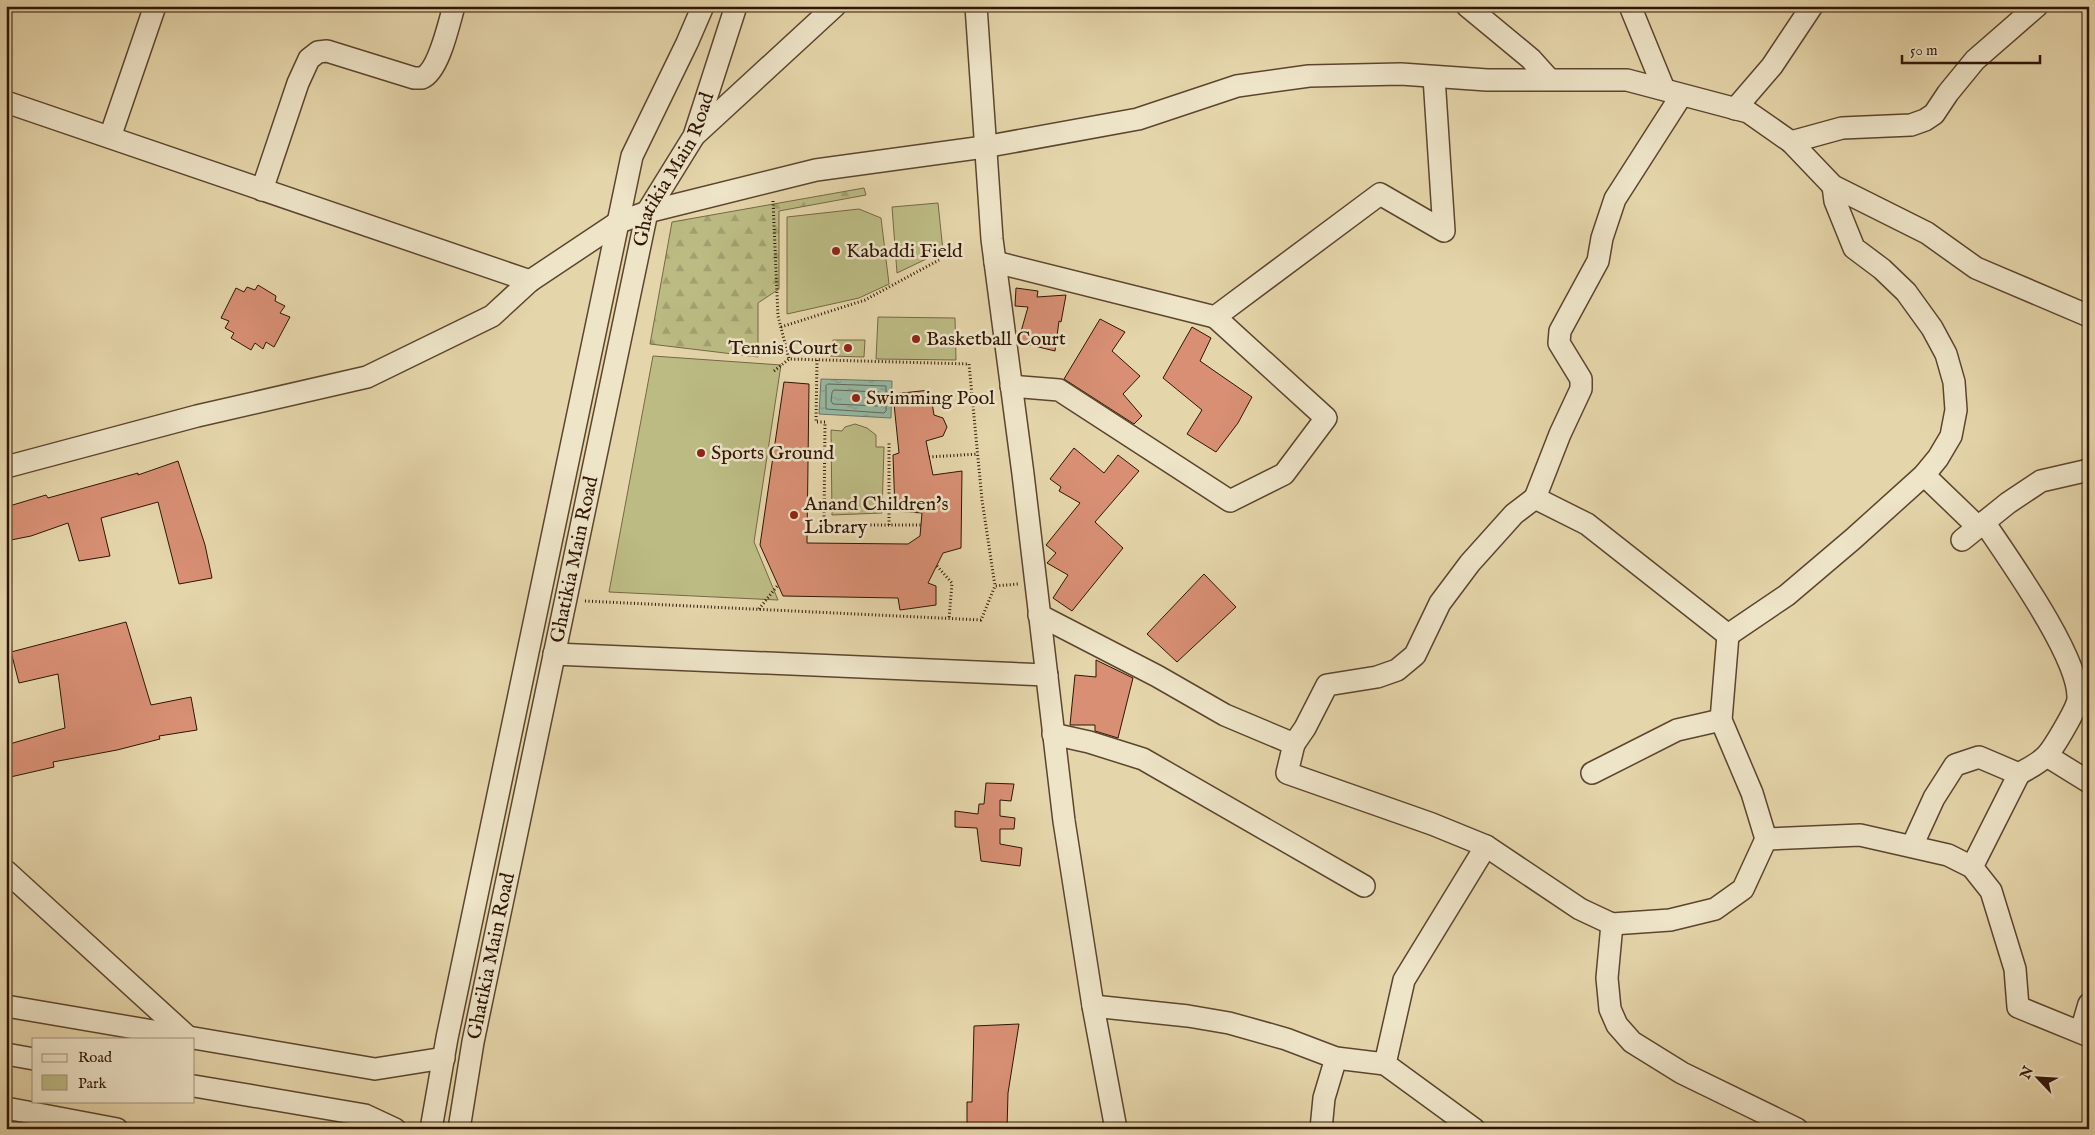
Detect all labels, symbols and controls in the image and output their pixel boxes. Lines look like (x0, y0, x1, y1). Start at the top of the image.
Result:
scale bar (1902, 32, 2040, 64)
text: 50 m (1910, 41, 1938, 60)
street label: Ghatikia Main Road (628, 89, 720, 249)
place label: Kabaddi Field (846, 239, 963, 264)
marker: Kabaddi Field (830, 245, 842, 257)
place label: Basketball Court (926, 327, 1066, 352)
marker: Basketball Court (910, 333, 922, 345)
place label: Tennis Court (728, 336, 838, 361)
marker: Tennis Court (842, 342, 854, 354)
place label: Swimming Pool (866, 386, 995, 411)
marker: Swimming Pool (850, 392, 862, 404)
place label: Sports Ground (711, 441, 834, 466)
marker: Sports Ground (695, 447, 707, 459)
street label: Ghatikia Main Road (544, 474, 604, 645)
place label: Anand Children's Library (803, 492, 948, 540)
marker: Anand Children's Library (788, 509, 800, 521)
street label: Ghatikia Main Road (461, 870, 521, 1042)
legend (32, 1038, 195, 1102)
text: Road (78, 1048, 113, 1067)
north arrow (2012, 1052, 2062, 1102)
text: N (2016, 1064, 2038, 1083)
text: Park (78, 1074, 108, 1093)

